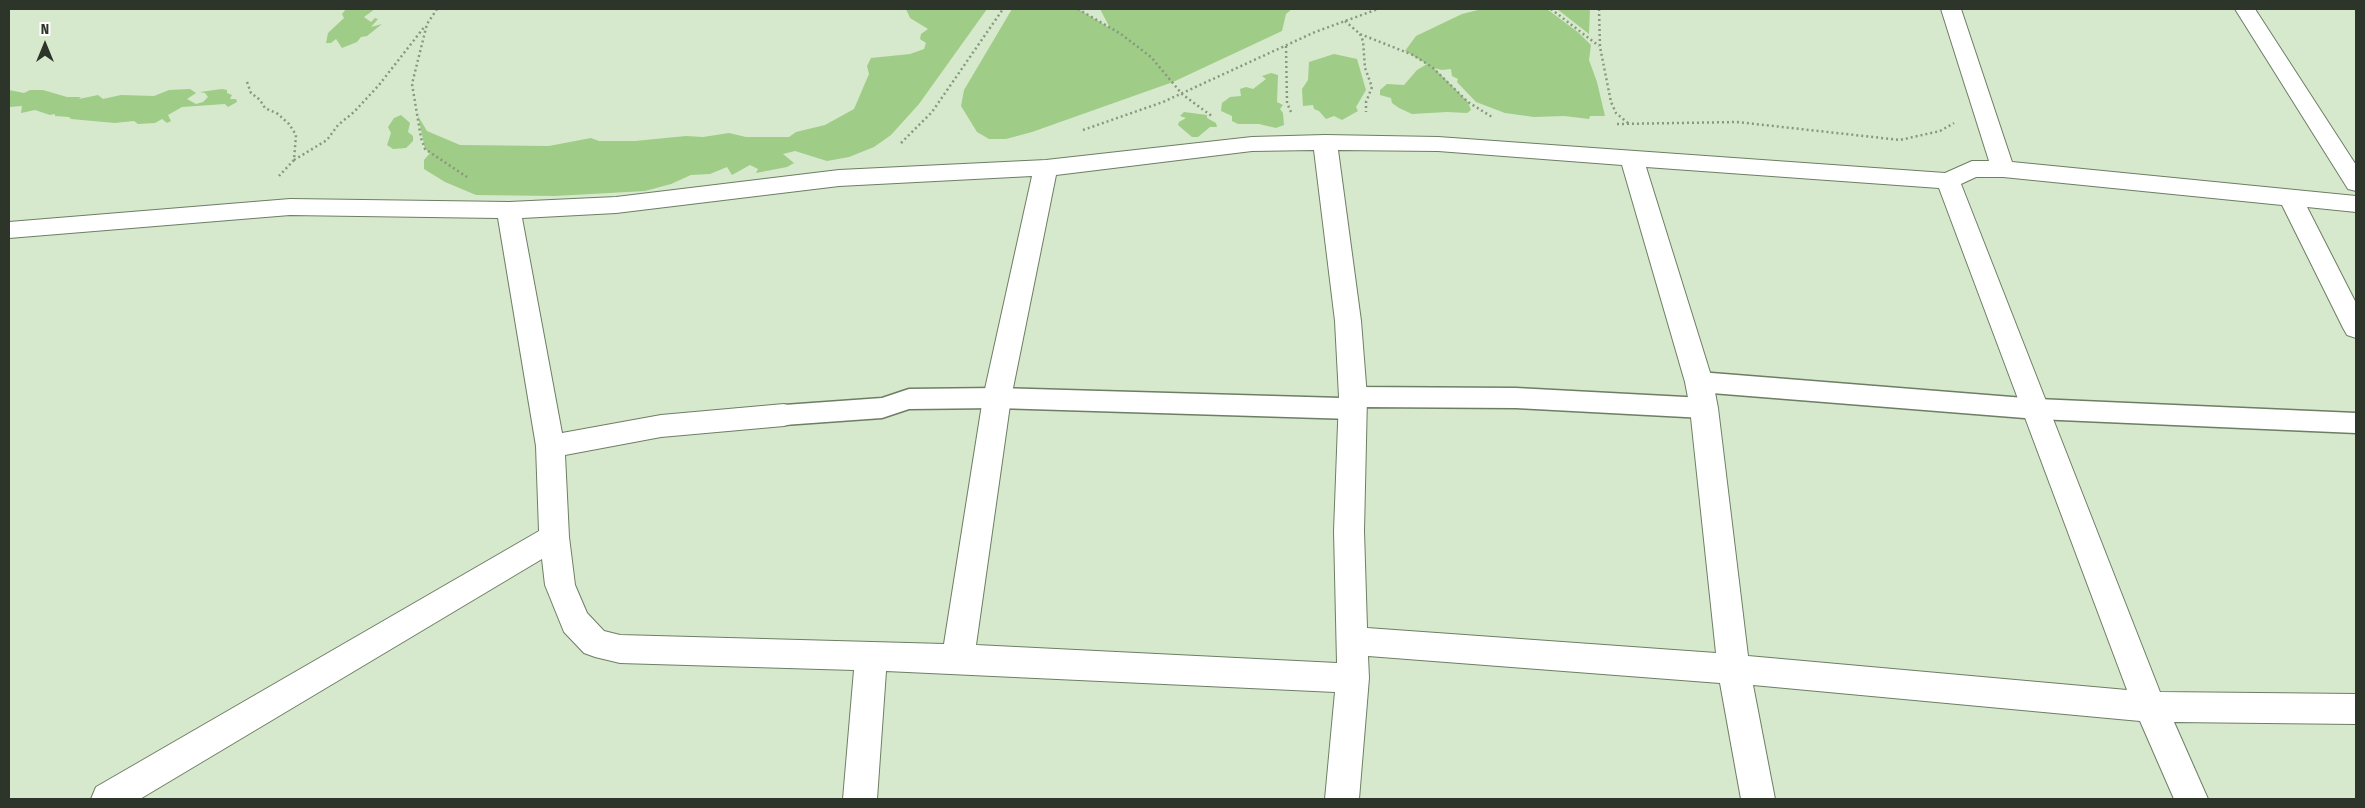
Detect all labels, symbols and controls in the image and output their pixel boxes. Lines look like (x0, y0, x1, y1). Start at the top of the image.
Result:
north arrow (20, 20, 70, 70)
text: N (41, 21, 49, 38)

